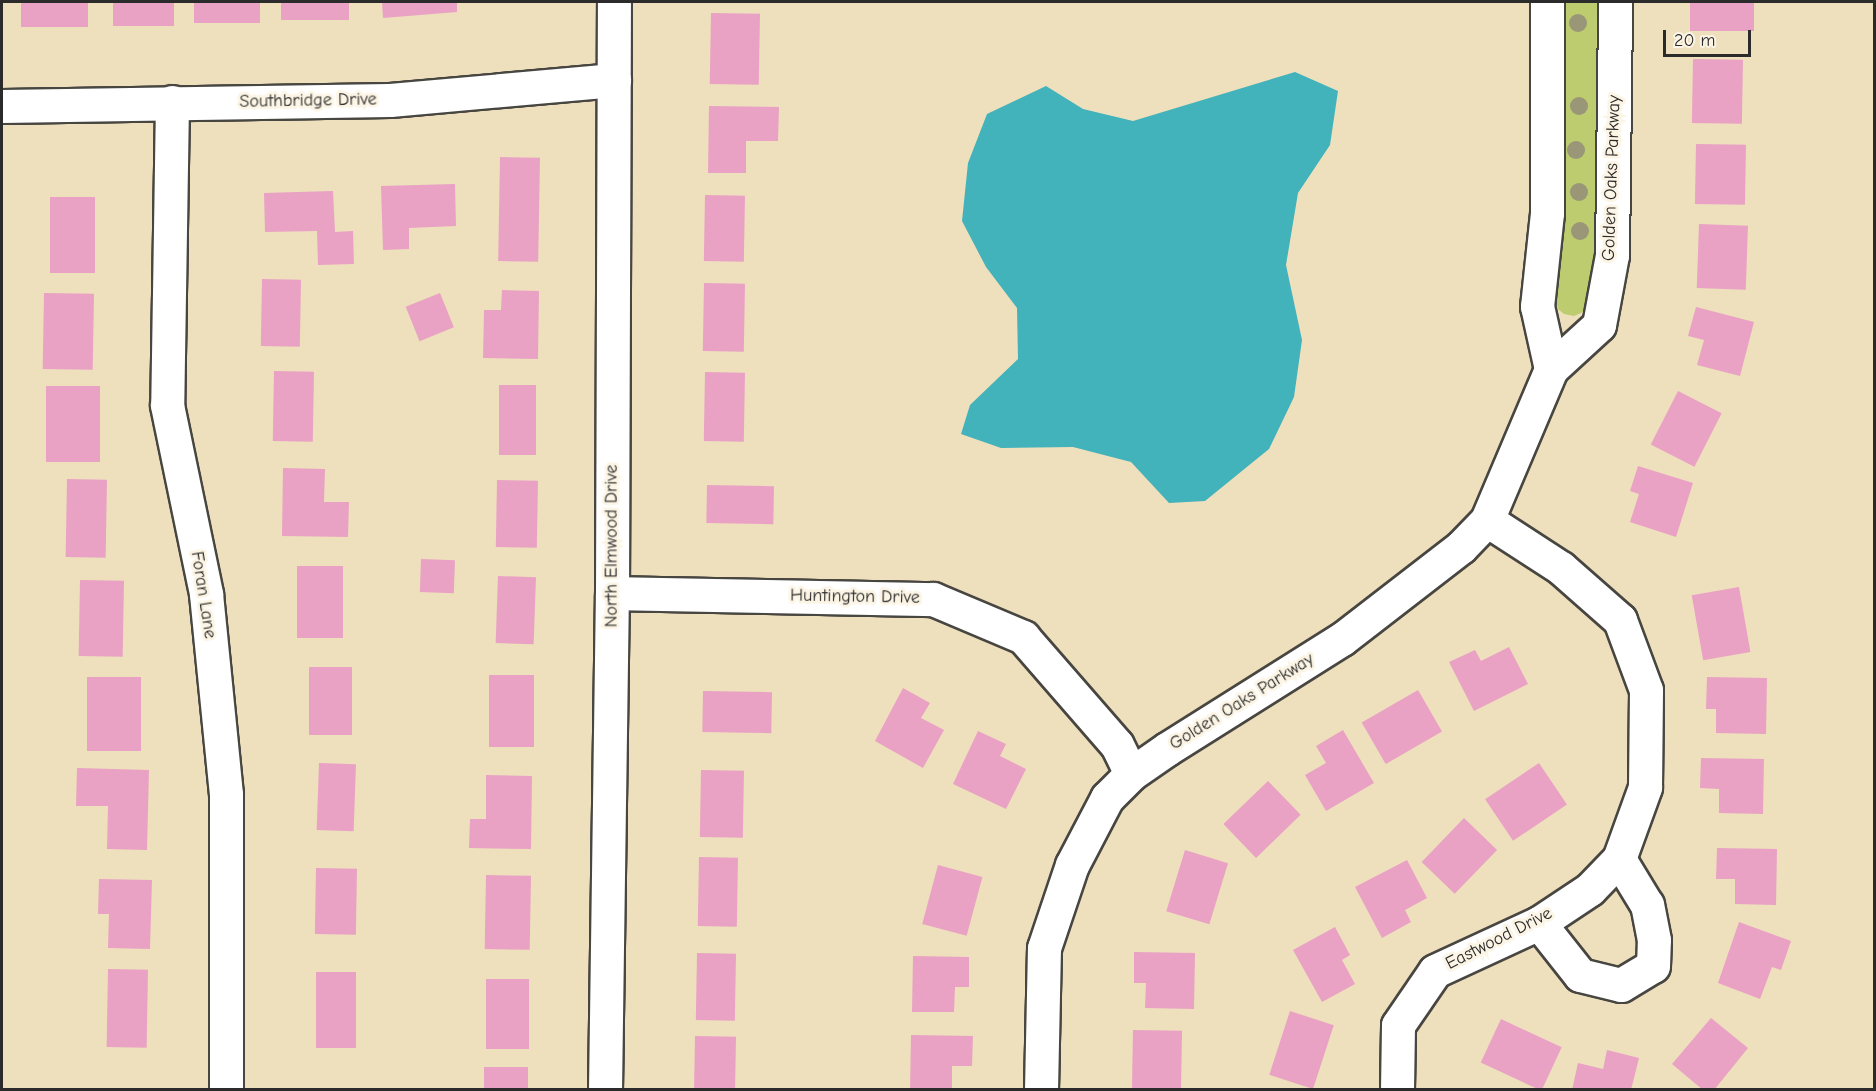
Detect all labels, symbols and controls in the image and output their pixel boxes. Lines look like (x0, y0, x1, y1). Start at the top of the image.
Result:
scale bar (1666, 18, 1754, 56)
text: 20 m (1674, 30, 1715, 51)
street label: Southbridge Drive (239, 89, 377, 113)
street label: Golden Oaks Parkway (1598, 95, 1626, 261)
street label: North Elmwood Drive (601, 465, 623, 627)
street label: Foran Lane (185, 550, 221, 640)
street label: Huntington Drive (790, 585, 920, 609)
street label: Golden Oaks Parkway (1166, 649, 1318, 755)
street label: Eastwood Drive (1442, 903, 1556, 975)

